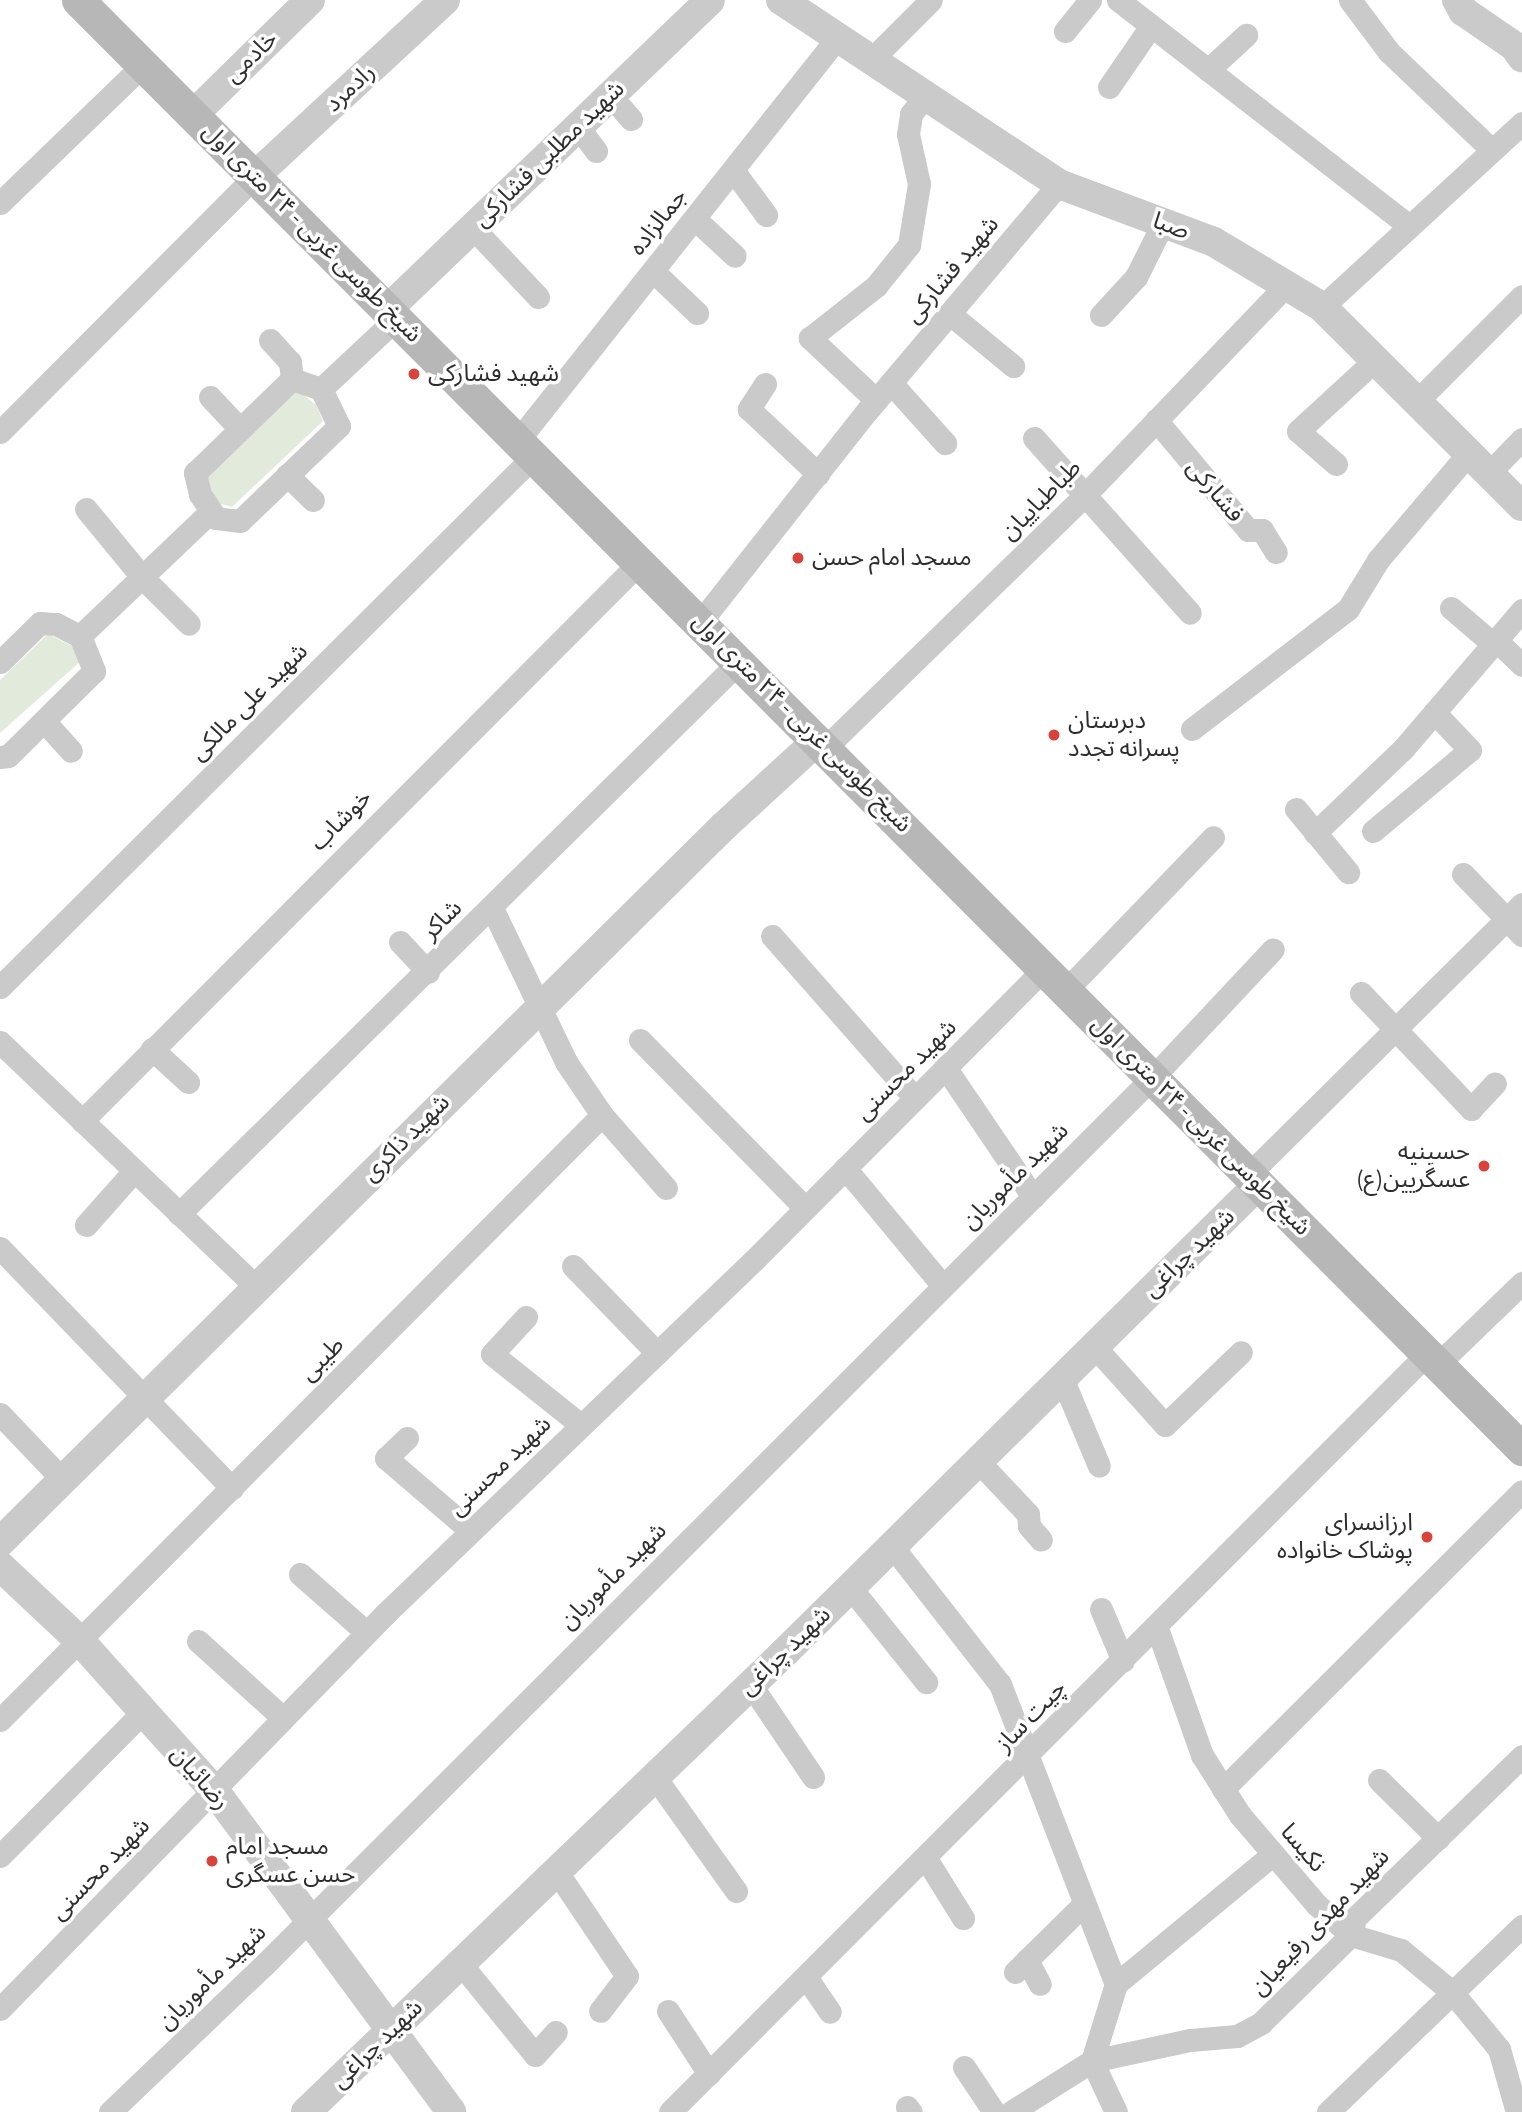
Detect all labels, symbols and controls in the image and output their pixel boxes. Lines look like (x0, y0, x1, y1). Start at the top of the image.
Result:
street label: خادمی (218, 25, 284, 89)
street label: رادمرد (319, 58, 381, 118)
street label: شهید مطلبی فشارکی (468, 75, 630, 233)
street label: شیخ طوسی غربی - ۲۴ متری اول (196, 117, 428, 349)
street label: جمالزاده (623, 183, 693, 261)
street label: صبا (1149, 206, 1193, 246)
street label: شهید فشارکی (899, 211, 1005, 329)
place label: شهید فشارکی (428, 360, 559, 388)
marker: شهید فشارکی (406, 366, 422, 382)
street label: طباطباییان (995, 454, 1087, 546)
street label: فشارکی (1180, 454, 1250, 528)
place label: مسجد امام حسن (812, 544, 972, 572)
marker: مسجد امام حسن (790, 550, 806, 566)
street label: شیخ طوسی غربی - ۲۴ متری اول (686, 607, 918, 839)
street label: شهید علی مالکی (184, 637, 314, 767)
place label: دبرستان پسرانه تجدد (1068, 707, 1180, 763)
marker: دبرستان پسرانه تجدد (1046, 727, 1062, 743)
street label: خوشاب (304, 783, 378, 857)
street label: شاکر (416, 894, 468, 946)
street label: شیخ طوسی غربی - ۲۴ متری اول (1085, 1010, 1317, 1242)
street label: شهید محسنی (849, 1013, 963, 1127)
street label: شهید ذاکری (356, 1088, 456, 1188)
street label: شهید مأموریان (955, 1116, 1075, 1236)
place label: حسینیه عسگریین(ع) (1356, 1138, 1470, 1194)
marker: حسینیه عسگریین(ع) (1476, 1158, 1492, 1174)
street label: شهید چراغی (1137, 1202, 1241, 1304)
street label: طیبی (294, 1331, 350, 1387)
street label: شهید محسنی (443, 1410, 557, 1522)
place label: ارزانسرای پوشاک خانواده (1277, 1509, 1413, 1565)
street label: شهید مأموریان (553, 1516, 673, 1636)
marker: ارزانسرای پوشاک خانواده (1419, 1529, 1435, 1545)
street label: شهید چراغی (733, 1600, 837, 1702)
street label: چیت ساز (990, 1674, 1072, 1758)
street label: رضائیان (164, 1740, 236, 1816)
street label: شهید محسنی (44, 1812, 156, 1926)
street label: نکیسا (1274, 1818, 1332, 1878)
place label: مسجد امام حسن عسگری (226, 1833, 355, 1889)
street label: شهید مهدی رفیعیان (1244, 1842, 1396, 2002)
marker: مسجد امام حسن عسگری (204, 1853, 220, 1869)
street label: شهید مأموریان (152, 1918, 272, 2036)
street label: شهید چراغی (325, 1993, 429, 2095)

